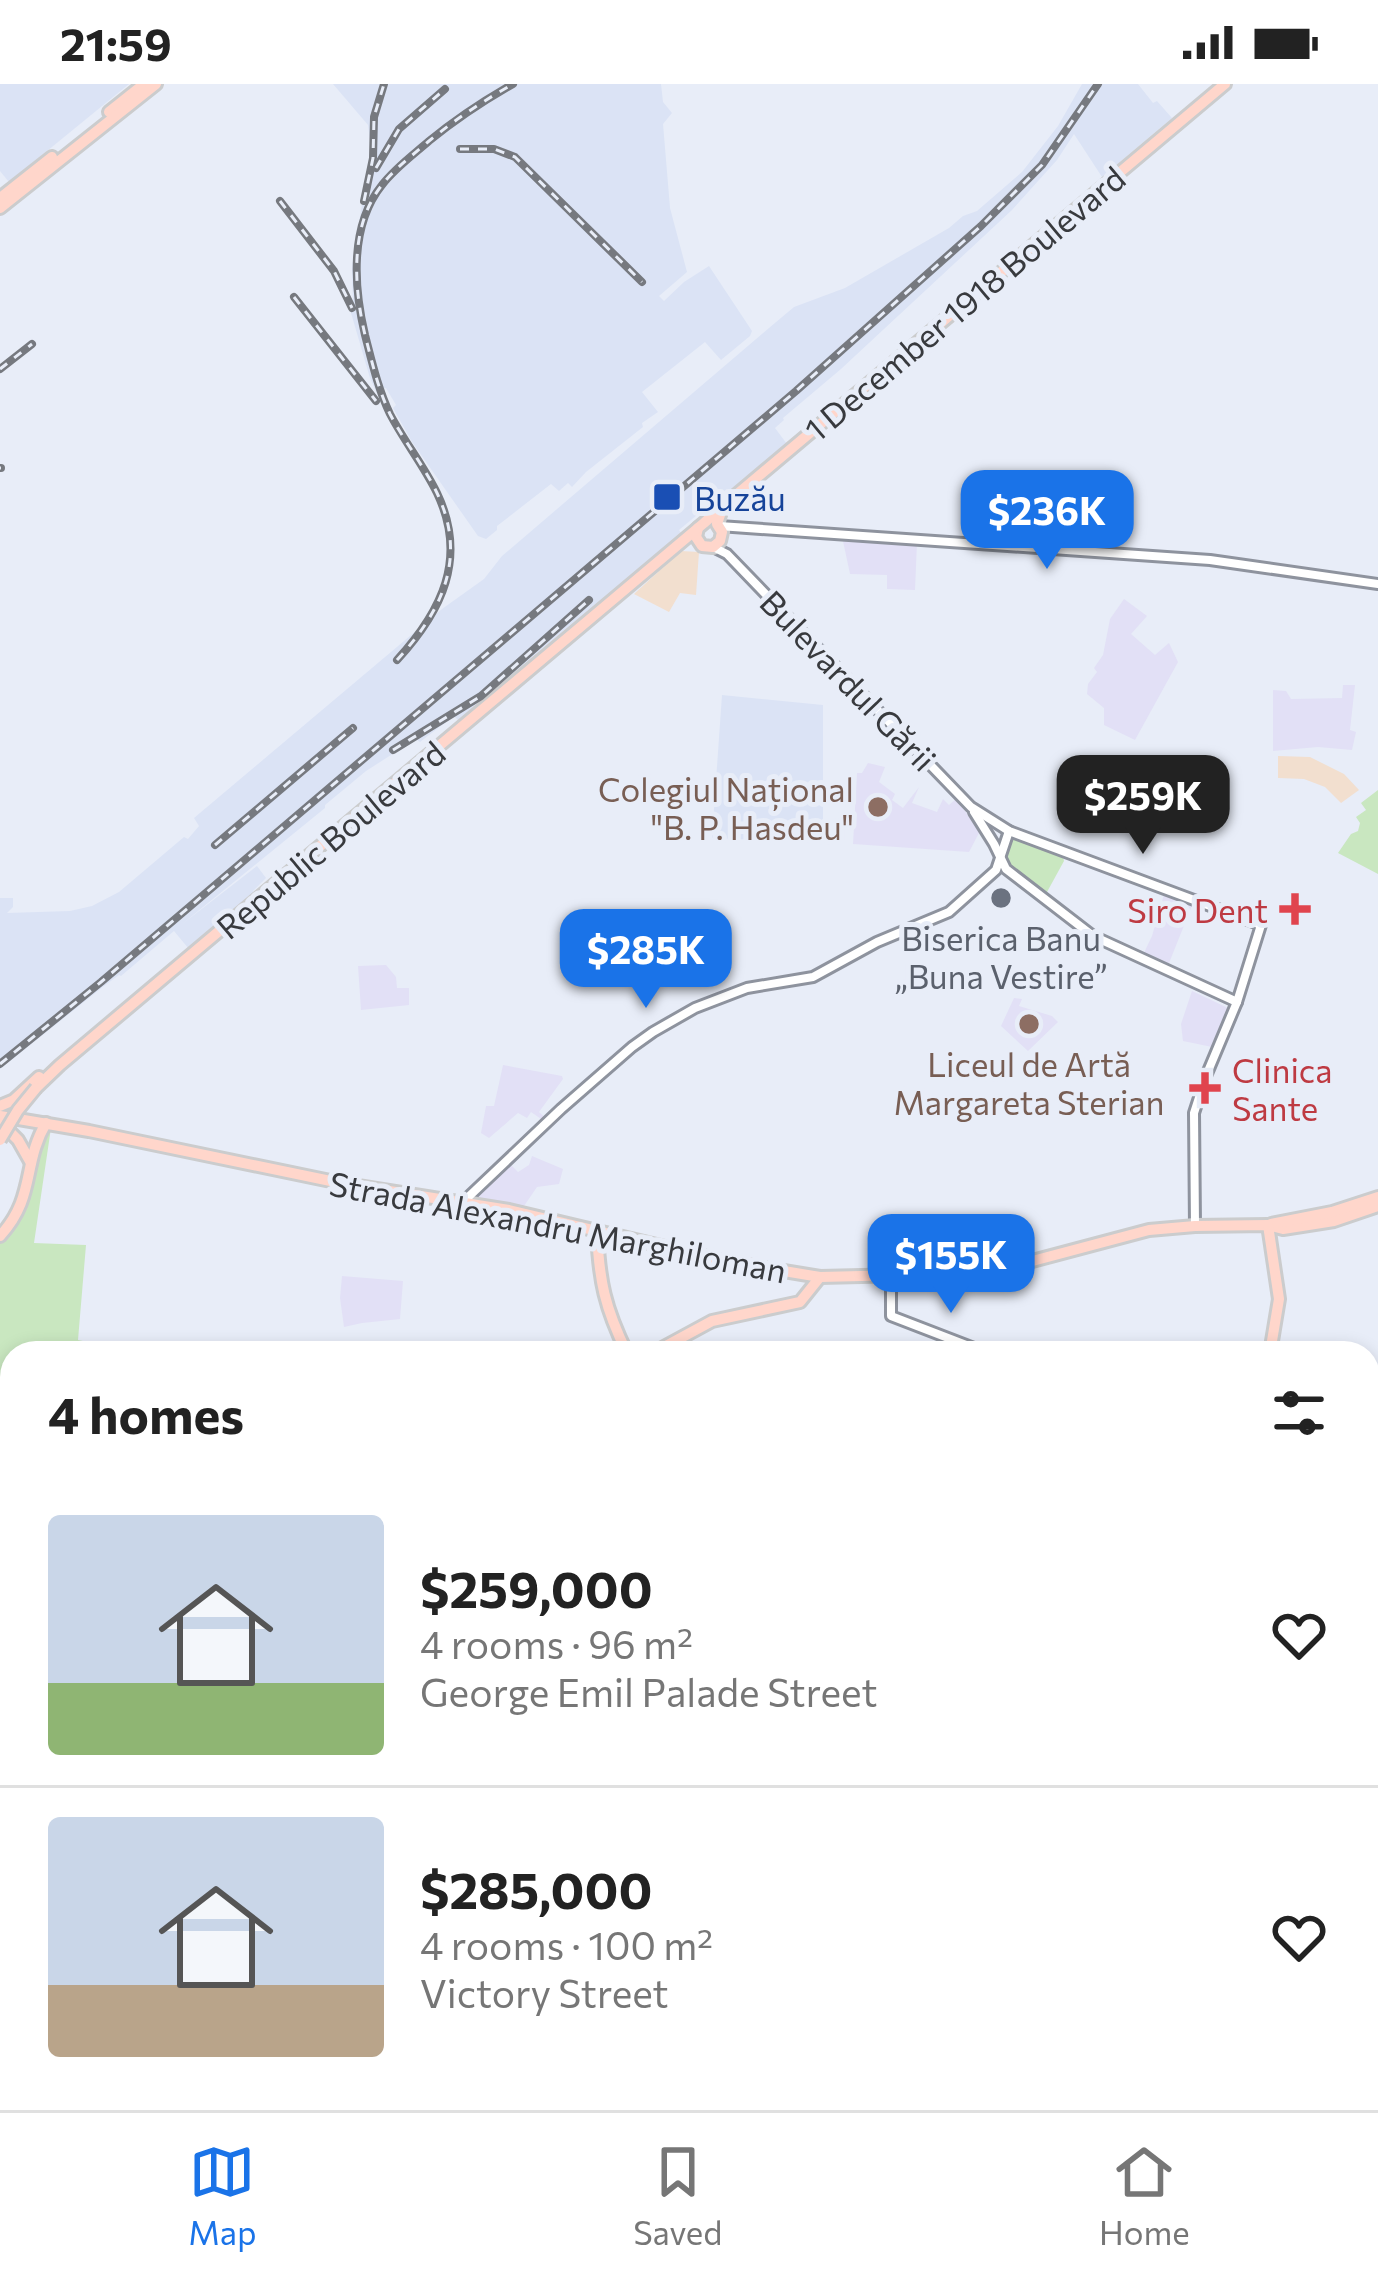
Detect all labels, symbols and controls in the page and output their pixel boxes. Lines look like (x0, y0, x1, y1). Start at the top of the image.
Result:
text: 21:59 (60, 15, 172, 70)
street label: 1 December 1918 Boulevard (795, 157, 1133, 449)
pin: $236K (963, 470, 1131, 572)
place label: Buzău (694, 477, 786, 518)
marker: Buzău (651, 481, 683, 513)
text: $236K (988, 485, 1106, 533)
street label: Bulevardul Gării (753, 581, 945, 779)
street label: Republic Boulevard (207, 731, 453, 947)
pin: $259K (1059, 755, 1227, 857)
place label: Colegiul Național "B. P. Hasdeu" (598, 768, 854, 847)
text: $259K (1084, 770, 1202, 818)
marker: Colegiul Național "B. P. Hasdeu" (865, 794, 891, 820)
marker: Biserica Banu „Buna Vestire” (988, 885, 1014, 911)
place label: Siro Dent (1127, 889, 1268, 930)
marker: Siro Dent (1279, 893, 1311, 925)
pin: $285K (562, 909, 730, 1011)
place label: Biserica Banu „Buna Vestire” (894, 917, 1108, 996)
text: $285K (587, 924, 705, 972)
marker: Liceul de Artă Margareta Sterian (1016, 1011, 1042, 1037)
place label: Liceul de Artă Margareta Sterian (893, 1043, 1165, 1122)
place label: Clinica Sante (1232, 1049, 1332, 1128)
marker: Clinica Sante (1189, 1072, 1221, 1104)
street label: Strada Alexandru Marghiloman (326, 1162, 790, 1290)
pin: $155K (867, 1214, 1035, 1316)
text: $155K (895, 1229, 1007, 1277)
icon: filters (1266, 1380, 1332, 1446)
text: 4 homes (48, 1382, 244, 1445)
text: $259,000 (420, 1556, 653, 1619)
icon: home (144, 1563, 288, 1707)
icon: heart (1266, 1602, 1332, 1668)
text: 4 rooms · 96 m² (420, 1619, 693, 1667)
text: George Emil Palade Street (420, 1667, 877, 1715)
text: $285,000 (420, 1857, 652, 1920)
icon: home (144, 1865, 288, 2009)
icon: heart (1266, 1904, 1332, 1970)
text: 4 rooms · 100 m² (420, 1920, 713, 1968)
text: Victory Street (420, 1968, 669, 2016)
tab: Map (188, 2139, 256, 2252)
tab: Saved (633, 2139, 722, 2252)
tab: Home (1099, 2139, 1190, 2252)

